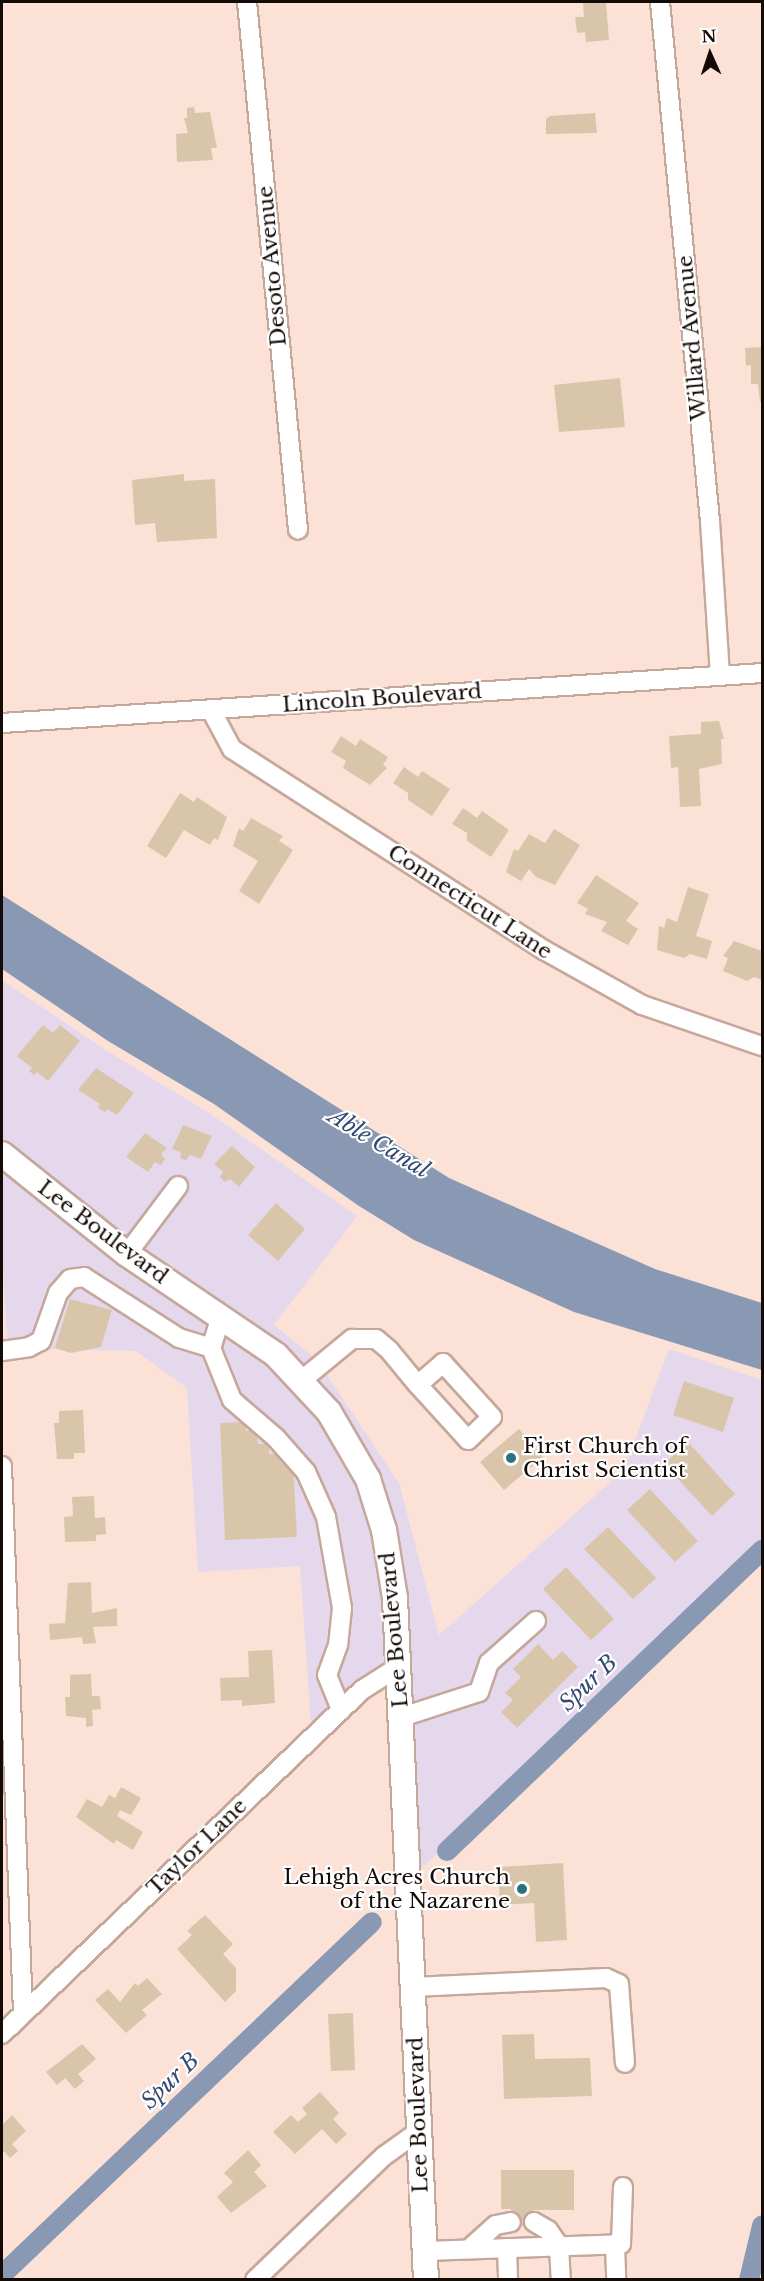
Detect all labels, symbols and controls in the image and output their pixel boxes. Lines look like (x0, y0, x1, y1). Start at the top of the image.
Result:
north arrow (680, 24, 740, 84)
text: N (701, 26, 717, 46)
street label: Desoto Avenue (252, 184, 292, 348)
street label: Willard Avenue (672, 254, 712, 422)
street label: Lincoln Boulevard (281, 678, 483, 718)
street label: Connecticut Lane (383, 840, 557, 964)
water label: Able Canal (324, 1103, 434, 1183)
street label: Lee Boulevard (33, 1175, 173, 1289)
place label: First Church of Christ Scientist (523, 1433, 687, 1483)
marker: First Church of Christ Scientist (504, 1451, 518, 1465)
street label: Lee Boulevard (375, 1551, 413, 1709)
water label: Spur B (553, 1649, 623, 1717)
street label: Taylor Lane (142, 1793, 252, 1901)
place label: Lehigh Acres Church of the Nazarene (283, 1864, 510, 1914)
marker: Lehigh Acres Church of the Nazarene (515, 1882, 529, 1896)
street label: Lee Boulevard (403, 2037, 433, 2193)
water label: Spur B (135, 2047, 205, 2115)

